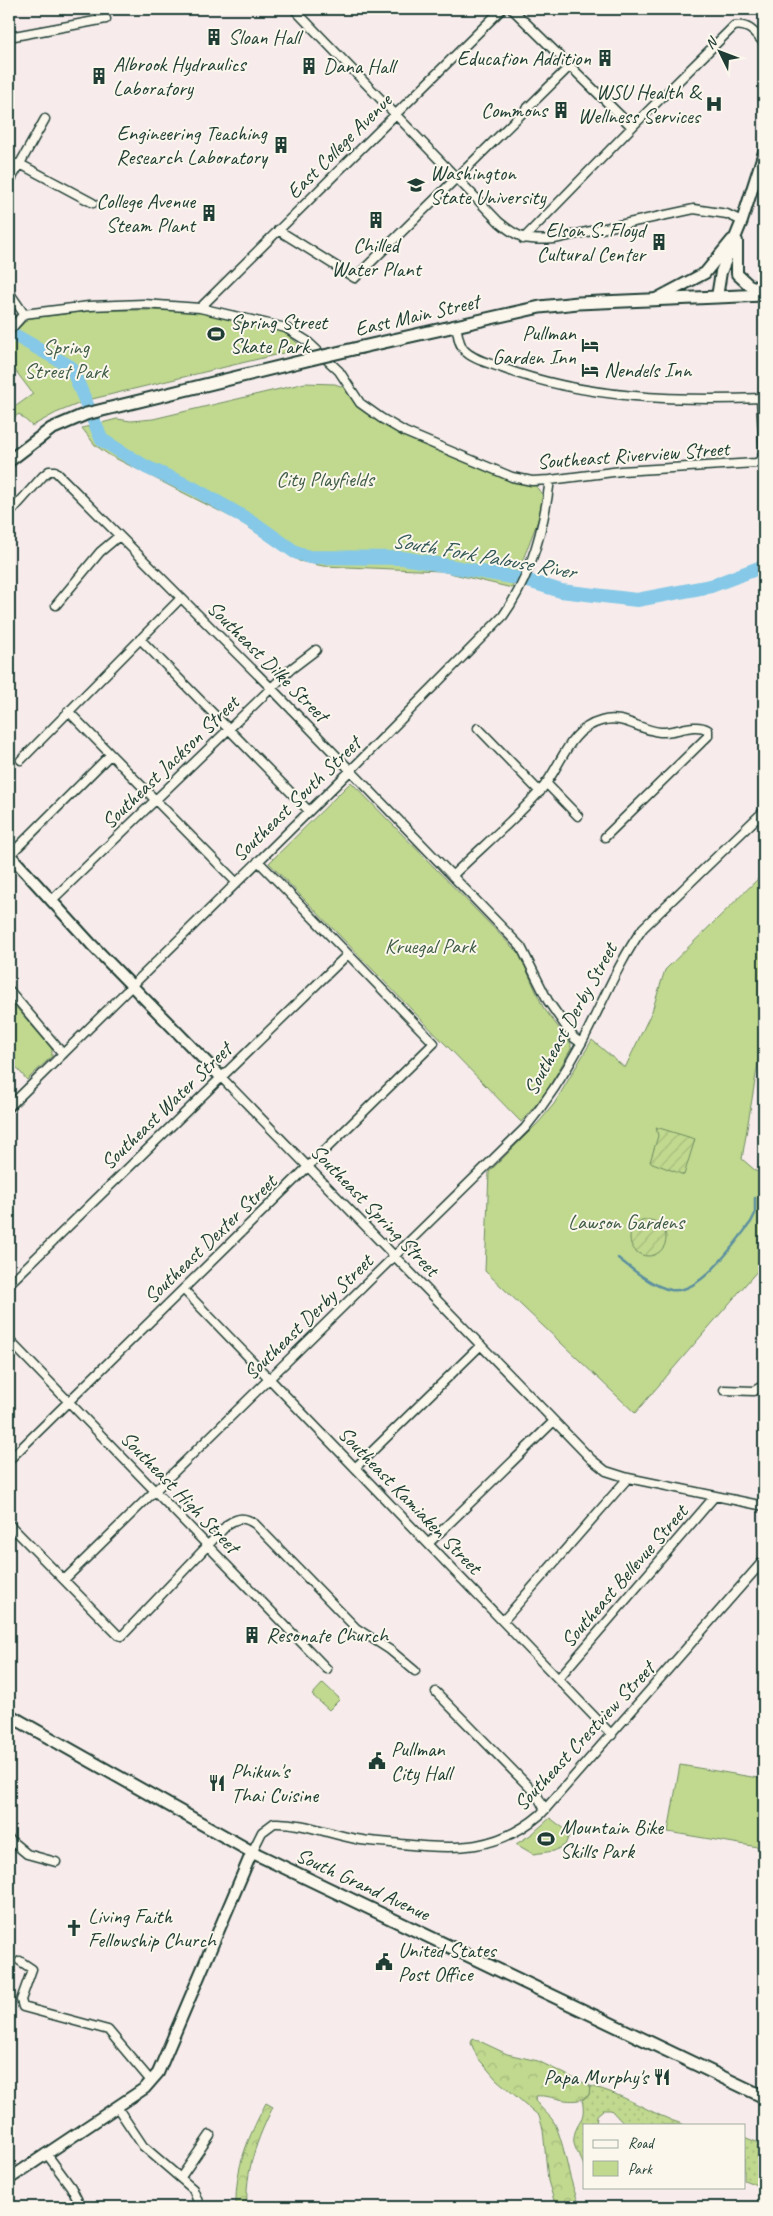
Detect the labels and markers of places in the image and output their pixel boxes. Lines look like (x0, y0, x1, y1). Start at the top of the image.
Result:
place label: Sloan Hall (228, 24, 304, 50)
building icon: Sloan Hall (204, 27, 224, 47)
place label: Education Addition (457, 45, 592, 71)
building icon: Education Addition (595, 48, 615, 68)
place label: Albrook Hydraulics Laboratory (113, 51, 247, 101)
place label: Dana Hall (323, 53, 398, 79)
building icon: Dana Hall (299, 56, 319, 76)
building icon: Albrook Hydraulics Laboratory (89, 66, 109, 86)
place label: WSU Health & Wellness Services (578, 79, 702, 129)
hospital icon: WSU Health & Wellness Services (704, 94, 724, 114)
place label: Commons (481, 97, 549, 123)
building icon: Commons (551, 100, 571, 120)
place label: Engineering Teaching Research Laboratory (116, 120, 269, 170)
building icon: Engineering Teaching Research Laboratory (271, 135, 291, 155)
place label: Washington State University (430, 160, 547, 210)
school or university icon: Washington State University (406, 175, 426, 195)
place label: College Avenue Steam Plant (96, 188, 197, 238)
building icon: College Avenue Steam Plant (199, 203, 219, 223)
building icon: Chilled Water Plant (366, 210, 386, 230)
place label: Elson S. Floyd Cultural Center (537, 217, 648, 267)
place label: Chilled Water Plant (331, 232, 423, 282)
building icon: Elson S. Floyd Cultural Center (649, 232, 669, 252)
place label: Spring Street Skate Park (230, 309, 329, 359)
place label: Pullman Garden Inn (492, 320, 577, 370)
sports icon: Spring Street Skate Park (206, 324, 226, 344)
hotel icon: Pullman Garden Inn (580, 335, 600, 355)
place label: Nendels Inn (604, 357, 693, 383)
hotel icon: Nendels Inn (580, 360, 600, 380)
place label: Resonate Church (266, 1622, 389, 1648)
building icon: Resonate Church (242, 1625, 262, 1645)
place label: Pullman City Hall (391, 1736, 455, 1786)
public building icon: Pullman City Hall (367, 1751, 387, 1771)
place label: Phikun's Thai Cuisine (231, 1758, 319, 1808)
restaurant icon: Phikun's Thai Cuisine (207, 1773, 227, 1793)
place label: Mountain Bike Skills Park (560, 1814, 664, 1864)
sports icon: Mountain Bike Skills Park (536, 1829, 556, 1849)
place label: Living Faith Fellowship Church (88, 1903, 217, 1953)
church icon: Living Faith Fellowship Church (64, 1918, 84, 1938)
place label: United States Post Office (398, 1937, 498, 1987)
public building icon: United States Post Office (374, 1952, 394, 1972)
place label: Papa Murphy's (544, 2064, 650, 2090)
restaurant icon: Papa Murphy's (652, 2067, 672, 2087)

